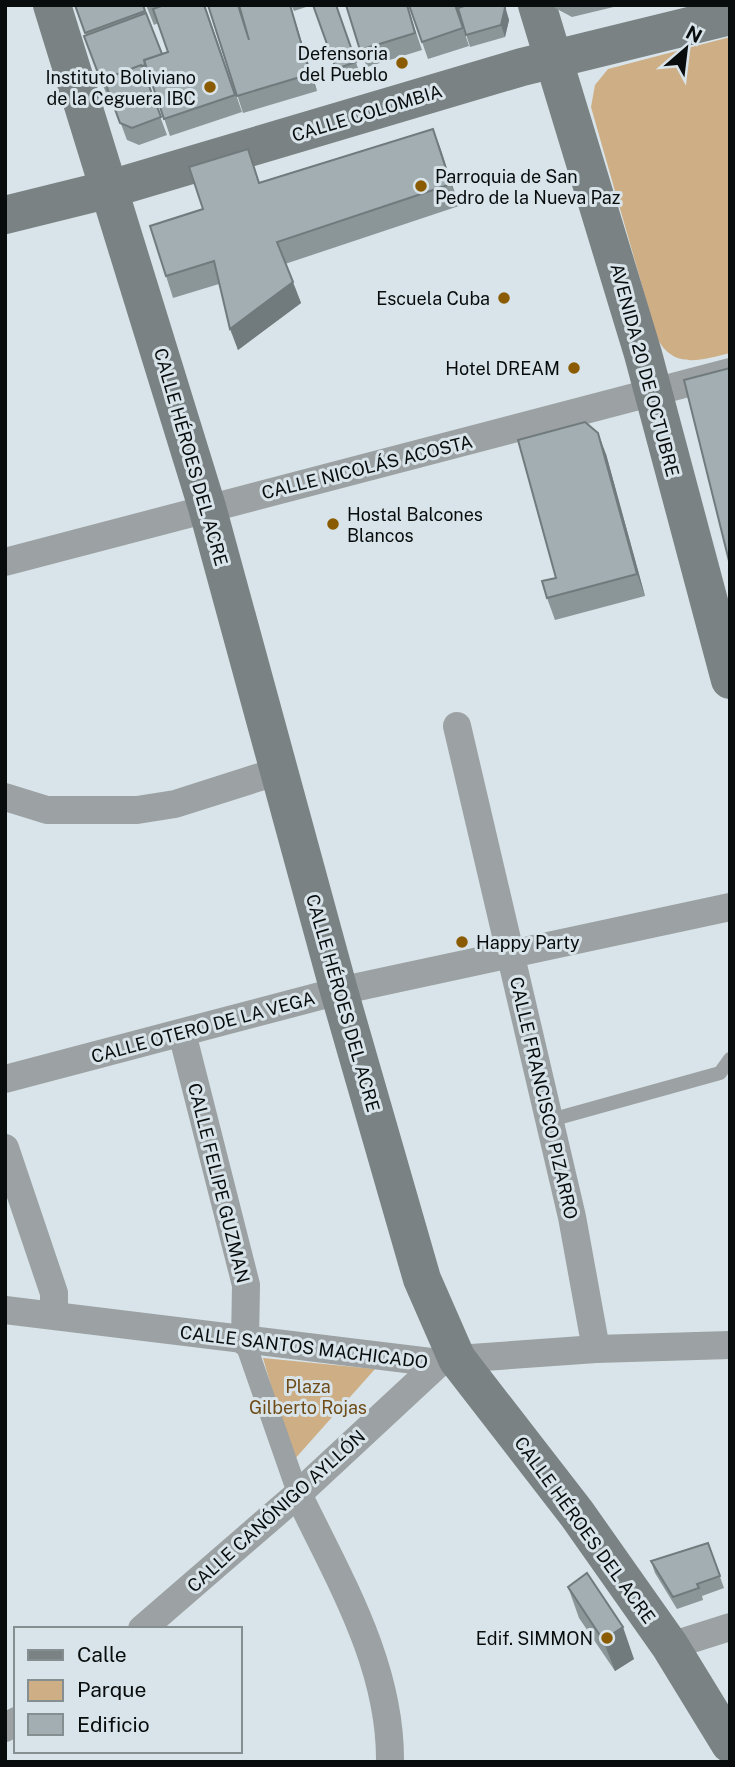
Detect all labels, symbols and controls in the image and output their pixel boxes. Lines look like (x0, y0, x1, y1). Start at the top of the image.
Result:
north arrow (651, 14, 721, 84)
text: N (682, 21, 706, 47)
place label: Defensoria del Pueblo (297, 43, 388, 85)
marker: Defensoria del Pueblo (394, 55, 410, 71)
place label: Instituto Boliviano de la Ceguera IBC (46, 67, 196, 109)
marker: Instituto Boliviano de la Ceguera IBC (202, 79, 218, 95)
street label: CALLE COLOMBIA (289, 80, 445, 146)
place label: Parroquia de San Pedro de la Nueva Paz (435, 166, 620, 208)
marker: Parroquia de San Pedro de la Nueva Paz (413, 178, 429, 194)
street label: AVENIDA 20 DE OCTUBRE (606, 261, 684, 479)
place label: Escuela Cuba (376, 288, 490, 309)
marker: Escuela Cuba (496, 290, 512, 306)
street label: CALLE HÉROES DEL ACRE (150, 345, 233, 568)
place label: Hotel DREAM (445, 358, 560, 379)
marker: Hotel DREAM (566, 360, 582, 376)
street label: CALLE NICOLÁS ACOSTA (259, 430, 475, 503)
place label: Hostal Balcones Blancos (347, 504, 483, 546)
marker: Hostal Balcones Blancos (325, 516, 341, 532)
street label: CALLE HÉROES DEL ACRE (302, 891, 385, 1114)
place label: Happy Party (476, 932, 580, 953)
marker: Happy Party (454, 934, 470, 950)
street label: CALLE FRANCISCO PIZARRO (506, 975, 582, 1221)
street label: CALLE OTERO DE LA VEGA (89, 987, 317, 1067)
street label: CALLE FELIPE GUZMAN (184, 1081, 254, 1285)
street label: CALLE SANTOS MACHICADO (179, 1321, 429, 1373)
park label: Plaza Gilberto Rojas (249, 1376, 367, 1418)
street label: CALLE CANÓNIGO AYLLÓN (182, 1425, 369, 1596)
street label: CALLE HÉROES DEL ACRE (510, 1432, 661, 1627)
legend (14, 1627, 242, 1753)
place label: Edif. SIMMON (476, 1628, 593, 1649)
marker: Edif. SIMMON (599, 1630, 615, 1646)
text: Calle (77, 1642, 127, 1667)
text: Parque (77, 1677, 146, 1702)
text: Edificio (77, 1712, 150, 1737)

